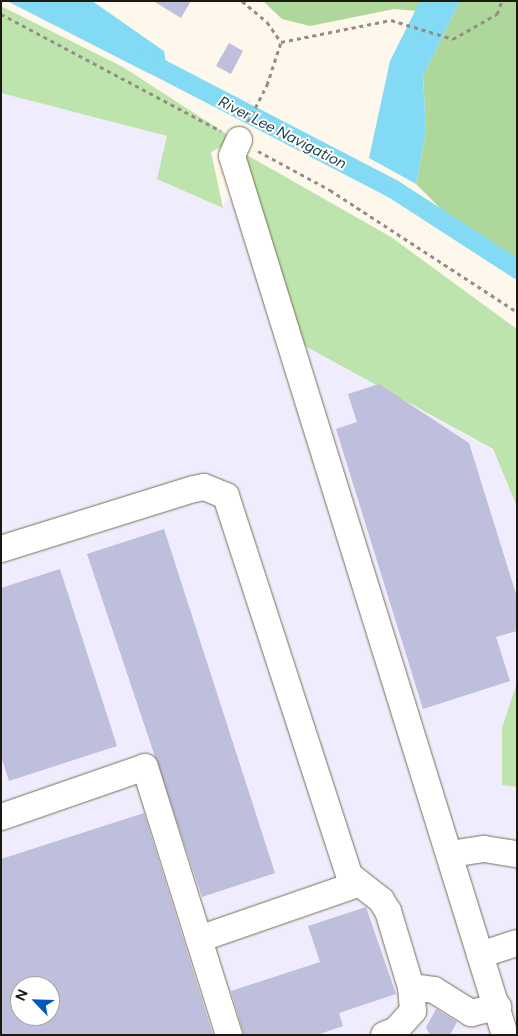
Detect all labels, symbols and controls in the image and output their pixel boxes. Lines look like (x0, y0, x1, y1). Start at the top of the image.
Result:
water label: River Lee Navigation (215, 93, 349, 173)
north arrow (10, 976, 60, 1026)
text: N (12, 987, 32, 1004)

